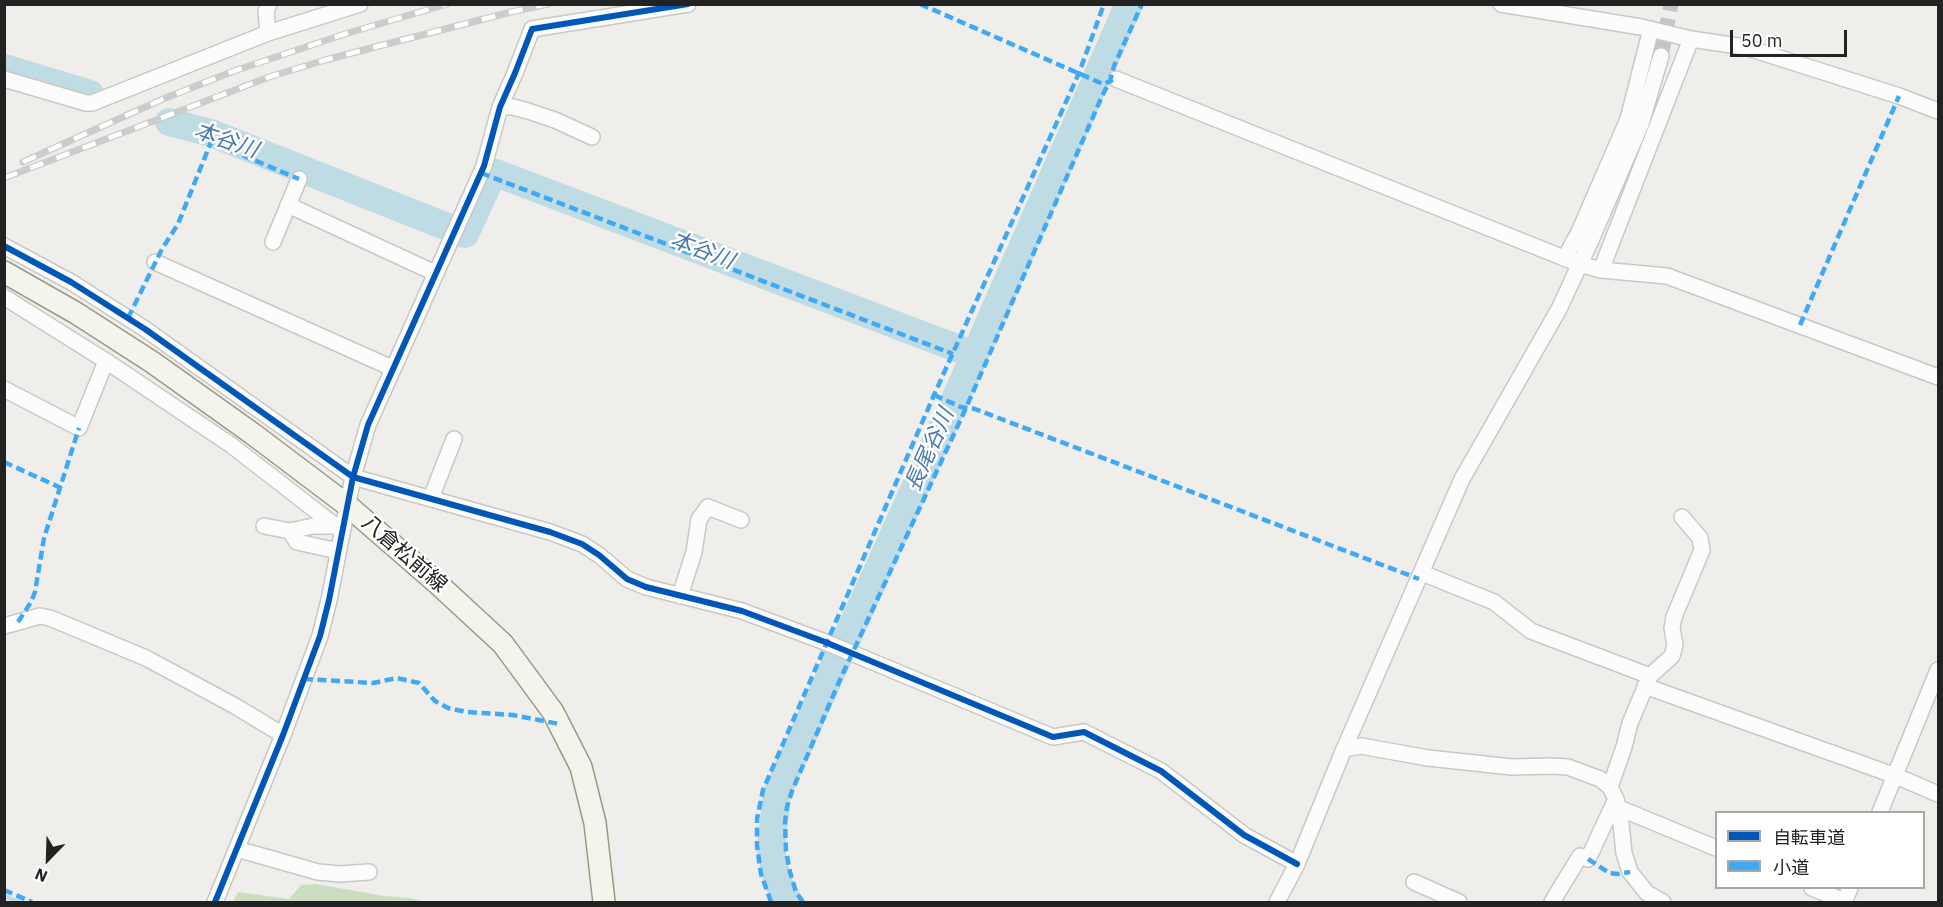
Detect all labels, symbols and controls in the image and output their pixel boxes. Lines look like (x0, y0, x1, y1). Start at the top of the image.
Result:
scale bar (1733, 18, 1850, 56)
text: 50 m (1741, 29, 1783, 52)
water label: 本谷川 (191, 118, 261, 164)
water label: 本谷川 (666, 227, 738, 275)
water label: 長尾谷川 (900, 404, 960, 496)
street label: 八倉松前線 (356, 510, 452, 598)
legend (1715, 811, 1925, 889)
text: 自転車道 (1773, 826, 1845, 849)
north arrow (18, 829, 78, 889)
text: 小道 (1773, 856, 1809, 879)
text: N (32, 864, 50, 887)

